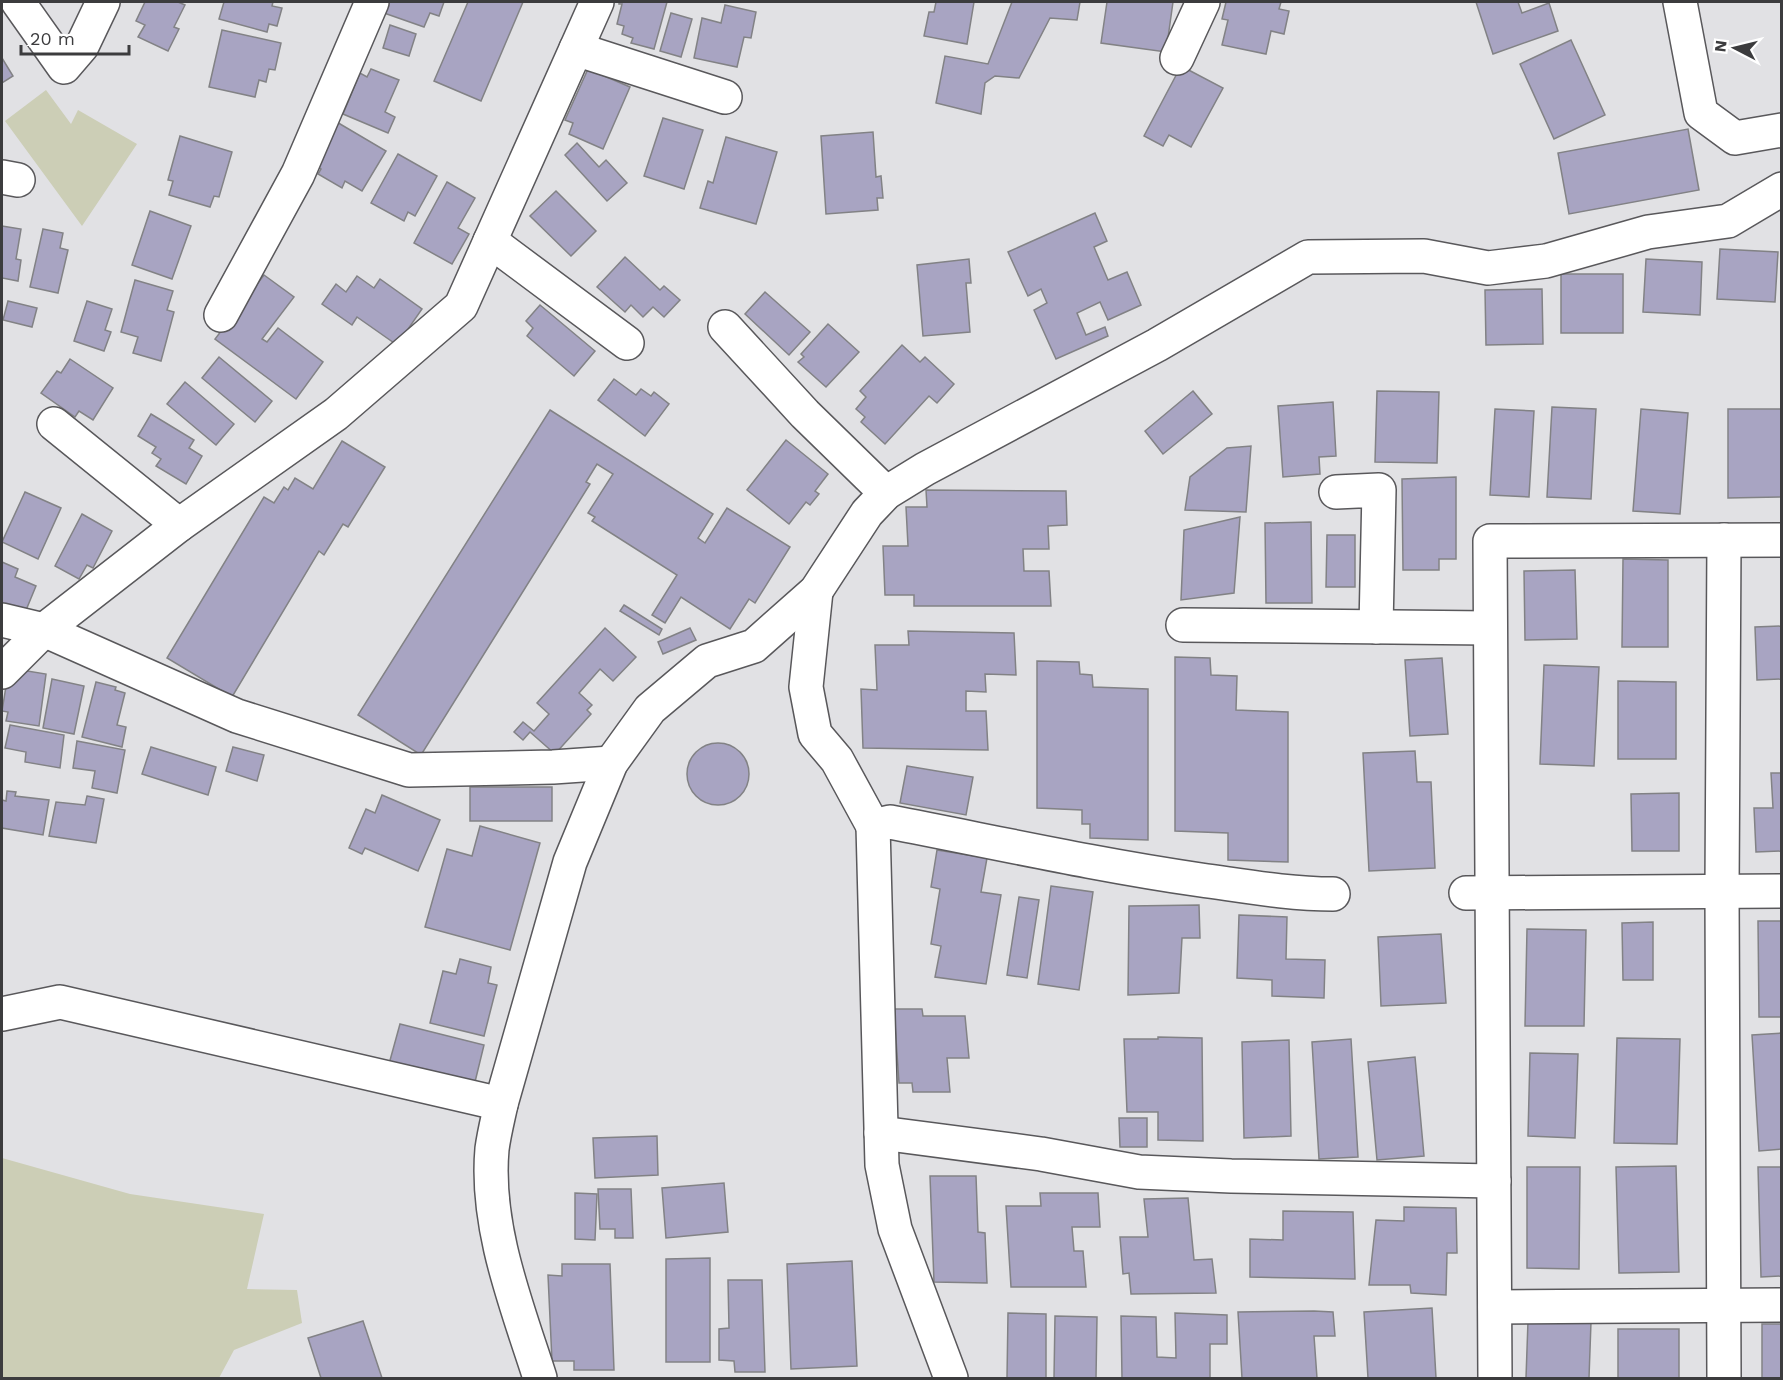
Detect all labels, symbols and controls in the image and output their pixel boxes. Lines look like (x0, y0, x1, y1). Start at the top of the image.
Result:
scale bar (21, 18, 129, 56)
north arrow (1705, 18, 1765, 78)
text: 20 m (30, 28, 75, 49)
text: N (1710, 39, 1731, 53)

